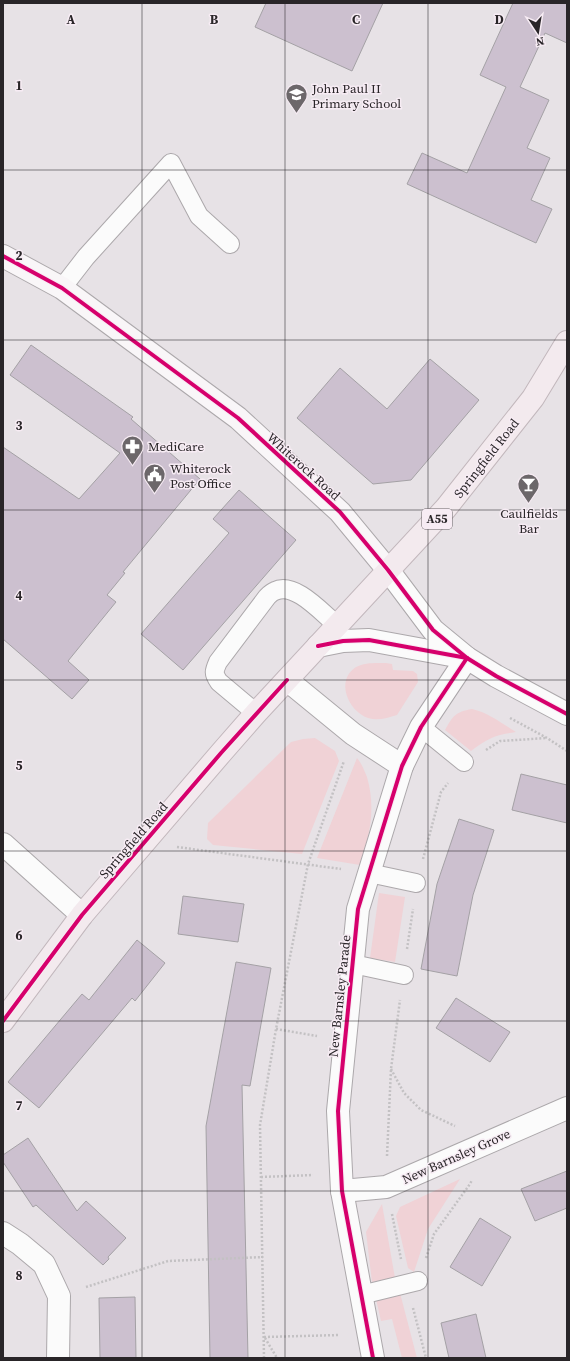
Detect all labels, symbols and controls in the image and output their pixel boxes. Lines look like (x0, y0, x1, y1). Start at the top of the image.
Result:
text: A (67, 11, 76, 28)
text: B (210, 11, 219, 28)
text: C (352, 11, 360, 28)
text: D (494, 11, 504, 28)
north arrow (518, 12, 558, 52)
text: N (534, 33, 545, 49)
text: 1 (15, 77, 23, 94)
place label: John Paul II Primary School (311, 80, 401, 112)
school or university icon: John Paul II Primary School (283, 82, 309, 115)
text: 2 (15, 247, 23, 264)
street label: Springfield Road (450, 415, 523, 501)
text: 3 (15, 417, 23, 434)
street label: Whiterock Road (263, 429, 345, 504)
pharmacy icon: MediCare (119, 433, 145, 466)
place label: MediCare (148, 438, 204, 455)
place label: Whiterock Post Office (170, 460, 232, 492)
public building icon: Whiterock Post Office (142, 462, 168, 495)
bar icon: Caulfields Bar (516, 472, 542, 505)
place label: Caulfields Bar (500, 505, 558, 537)
road number: A55 (422, 509, 452, 529)
text: 4 (15, 587, 23, 604)
text: 5 (15, 757, 23, 774)
street label: Springfield Road (95, 798, 172, 882)
text: 6 (15, 927, 23, 944)
street label: New Barnsley Parade (325, 934, 354, 1058)
text: 7 (15, 1097, 23, 1114)
street label: New Barnsley Grove (399, 1125, 513, 1188)
text: 8 (15, 1267, 23, 1284)

